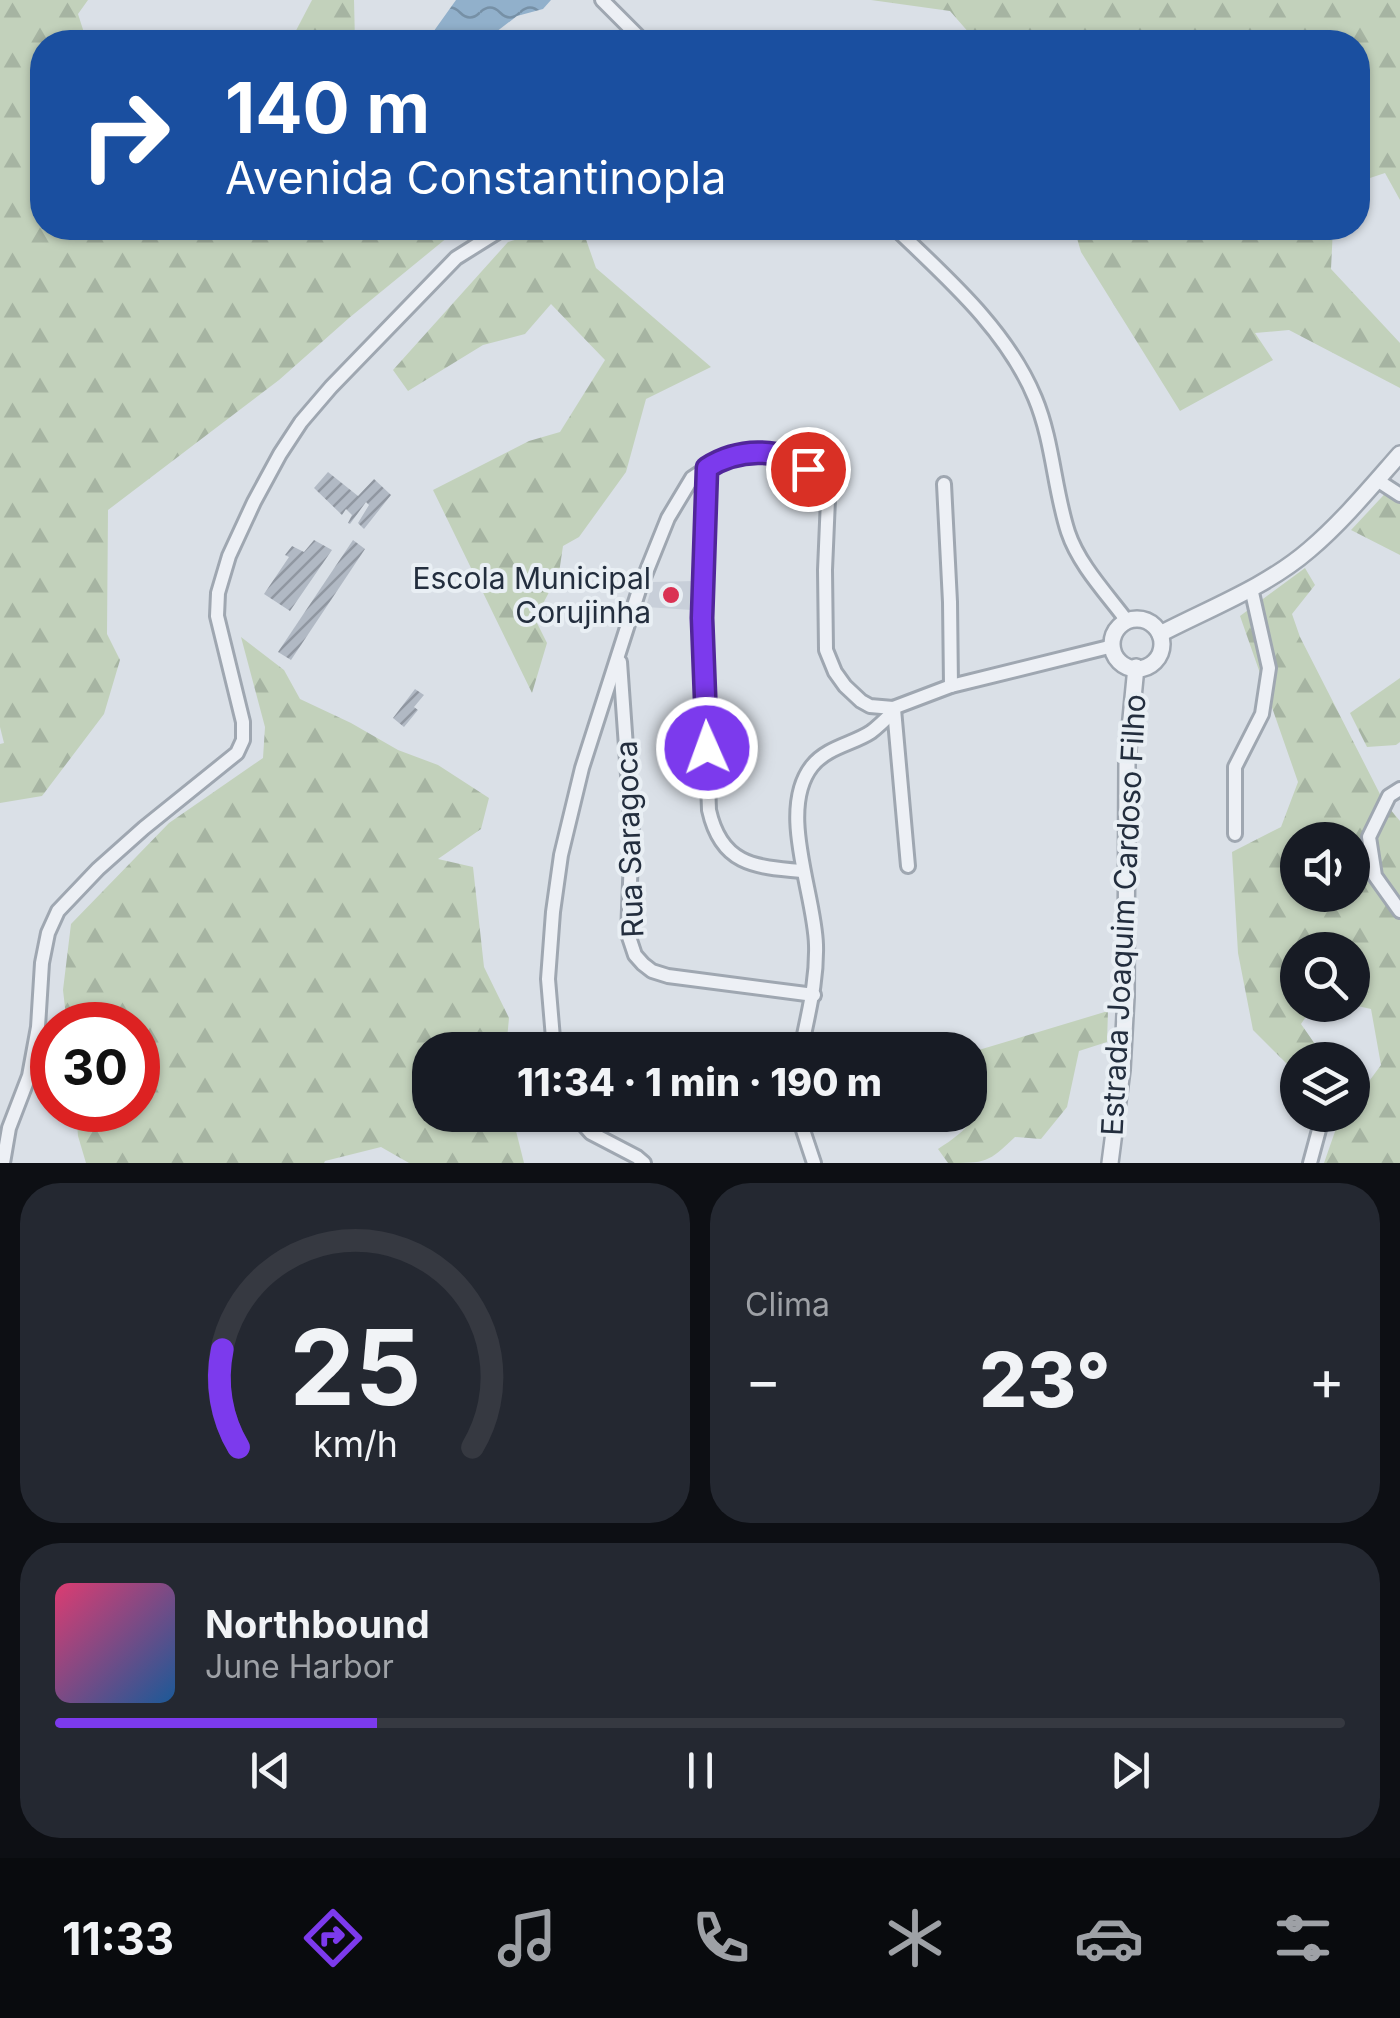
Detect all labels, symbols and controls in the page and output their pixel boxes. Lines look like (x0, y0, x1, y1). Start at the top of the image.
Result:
text: 140 m (225, 65, 430, 150)
icon: right (60, 70, 190, 200)
text: Avenida Constantinopla (225, 150, 727, 205)
pin (766, 427, 851, 512)
icon: arrive (781, 442, 836, 497)
place label: Escola Municipal Corujinha (412, 560, 651, 630)
marker: Escola Municipal Corujinha (660, 584, 682, 606)
street label: Estrada Joaquim Cardoso Filho (1093, 693, 1153, 1137)
position arrow (655, 696, 759, 800)
street label: Rua Saragoca (608, 740, 650, 938)
map controls (1280, 822, 1370, 1132)
button: sound (1280, 822, 1370, 912)
button: search (1280, 932, 1370, 1022)
speed limit sign: 30 (30, 1002, 160, 1132)
button: layers (1280, 1042, 1370, 1132)
text: 11:34 · 1 min · 190 m (517, 1059, 882, 1105)
text: Clima (745, 1285, 830, 1324)
text: 25 (289, 1304, 421, 1430)
text: 23° (979, 1334, 1111, 1425)
text: − (745, 1347, 781, 1413)
text: + (1309, 1347, 1345, 1413)
text: km/h (313, 1422, 397, 1466)
text: Northbound (205, 1601, 430, 1647)
text: June Harbor (205, 1647, 394, 1686)
icon: previous (243, 1743, 298, 1798)
icon: pause (673, 1743, 728, 1798)
icon: next (1103, 1743, 1158, 1798)
icon: directions (298, 1903, 368, 1973)
icon: music (492, 1903, 562, 1973)
icon: phone (686, 1903, 756, 1973)
icon: climate (880, 1903, 950, 1973)
icon: car (1074, 1903, 1144, 1973)
icon: filters (1268, 1903, 1338, 1973)
text: 11:33 (62, 1911, 174, 1966)

